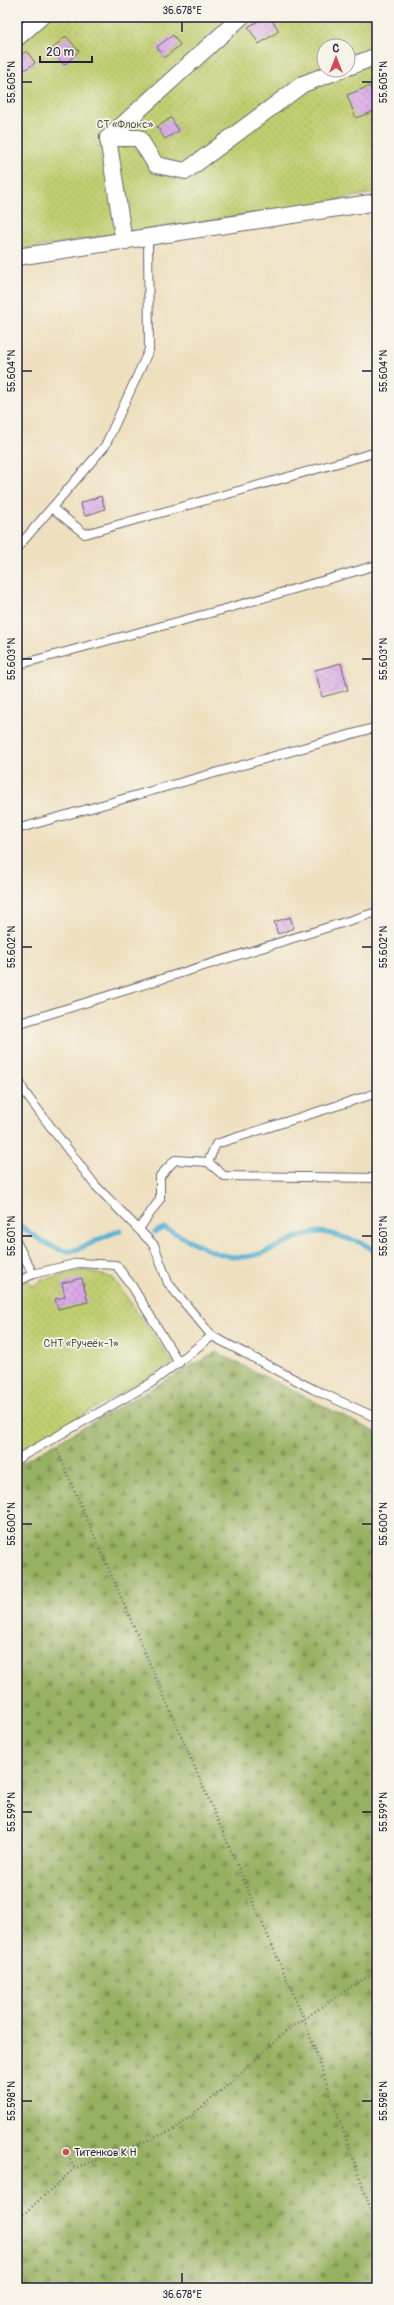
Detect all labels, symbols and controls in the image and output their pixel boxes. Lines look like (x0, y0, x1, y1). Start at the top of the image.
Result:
text: 36.678°E (162, 5, 202, 17)
scale bar (40, 38, 92, 64)
north arrow (316, 38, 356, 78)
text: С (333, 42, 340, 55)
text: 20 m (46, 45, 75, 60)
text: 55.605°N (6, 61, 18, 103)
text: 55.605°N (378, 61, 390, 103)
park label: СТ «Флокс» (97, 118, 154, 131)
text: 55.604°N (6, 349, 18, 392)
text: 55.604°N (378, 349, 390, 392)
text: 55.603°N (6, 638, 18, 680)
text: 55.603°N (378, 638, 390, 680)
text: 55.602°N (6, 926, 18, 968)
text: 55.602°N (378, 926, 390, 968)
text: 55.601°N (6, 1215, 18, 1256)
text: 55.601°N (378, 1215, 390, 1256)
park label: СНТ «Ручеёк-1» (43, 1337, 119, 1350)
text: 55.600°N (6, 1502, 18, 1546)
text: 55.600°N (378, 1502, 390, 1546)
text: 55.599°N (6, 1792, 18, 1832)
text: 55.599°N (378, 1792, 390, 1832)
text: 55.598°N (6, 2081, 18, 2121)
text: 55.598°N (378, 2081, 390, 2121)
place label: Титенков К Н (74, 2146, 137, 2159)
marker: Титенков К Н (61, 2147, 71, 2157)
text: 36.678°E (162, 2289, 202, 2301)

